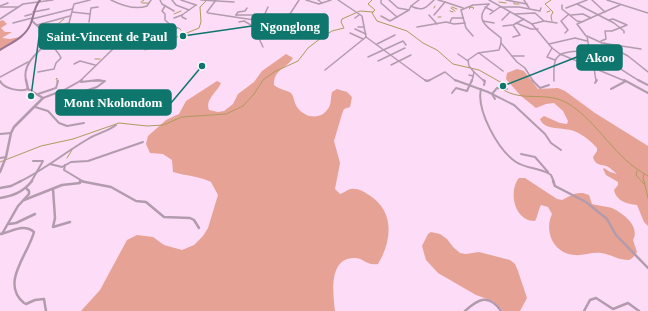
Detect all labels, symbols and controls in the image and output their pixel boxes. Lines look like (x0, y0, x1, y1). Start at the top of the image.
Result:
callout: Ngonglong (252, 14, 328, 39)
text: Ngonglong (260, 19, 320, 34)
callout: Saint-Vincent de Paul (39, 24, 176, 49)
text: Saint-Vincent de Paul (47, 29, 168, 44)
callout: Akoo (577, 45, 622, 70)
text: Akoo (585, 50, 615, 65)
callout: Mont Nkolondom (56, 90, 171, 115)
text: Mont Nkolondom (64, 95, 162, 110)

